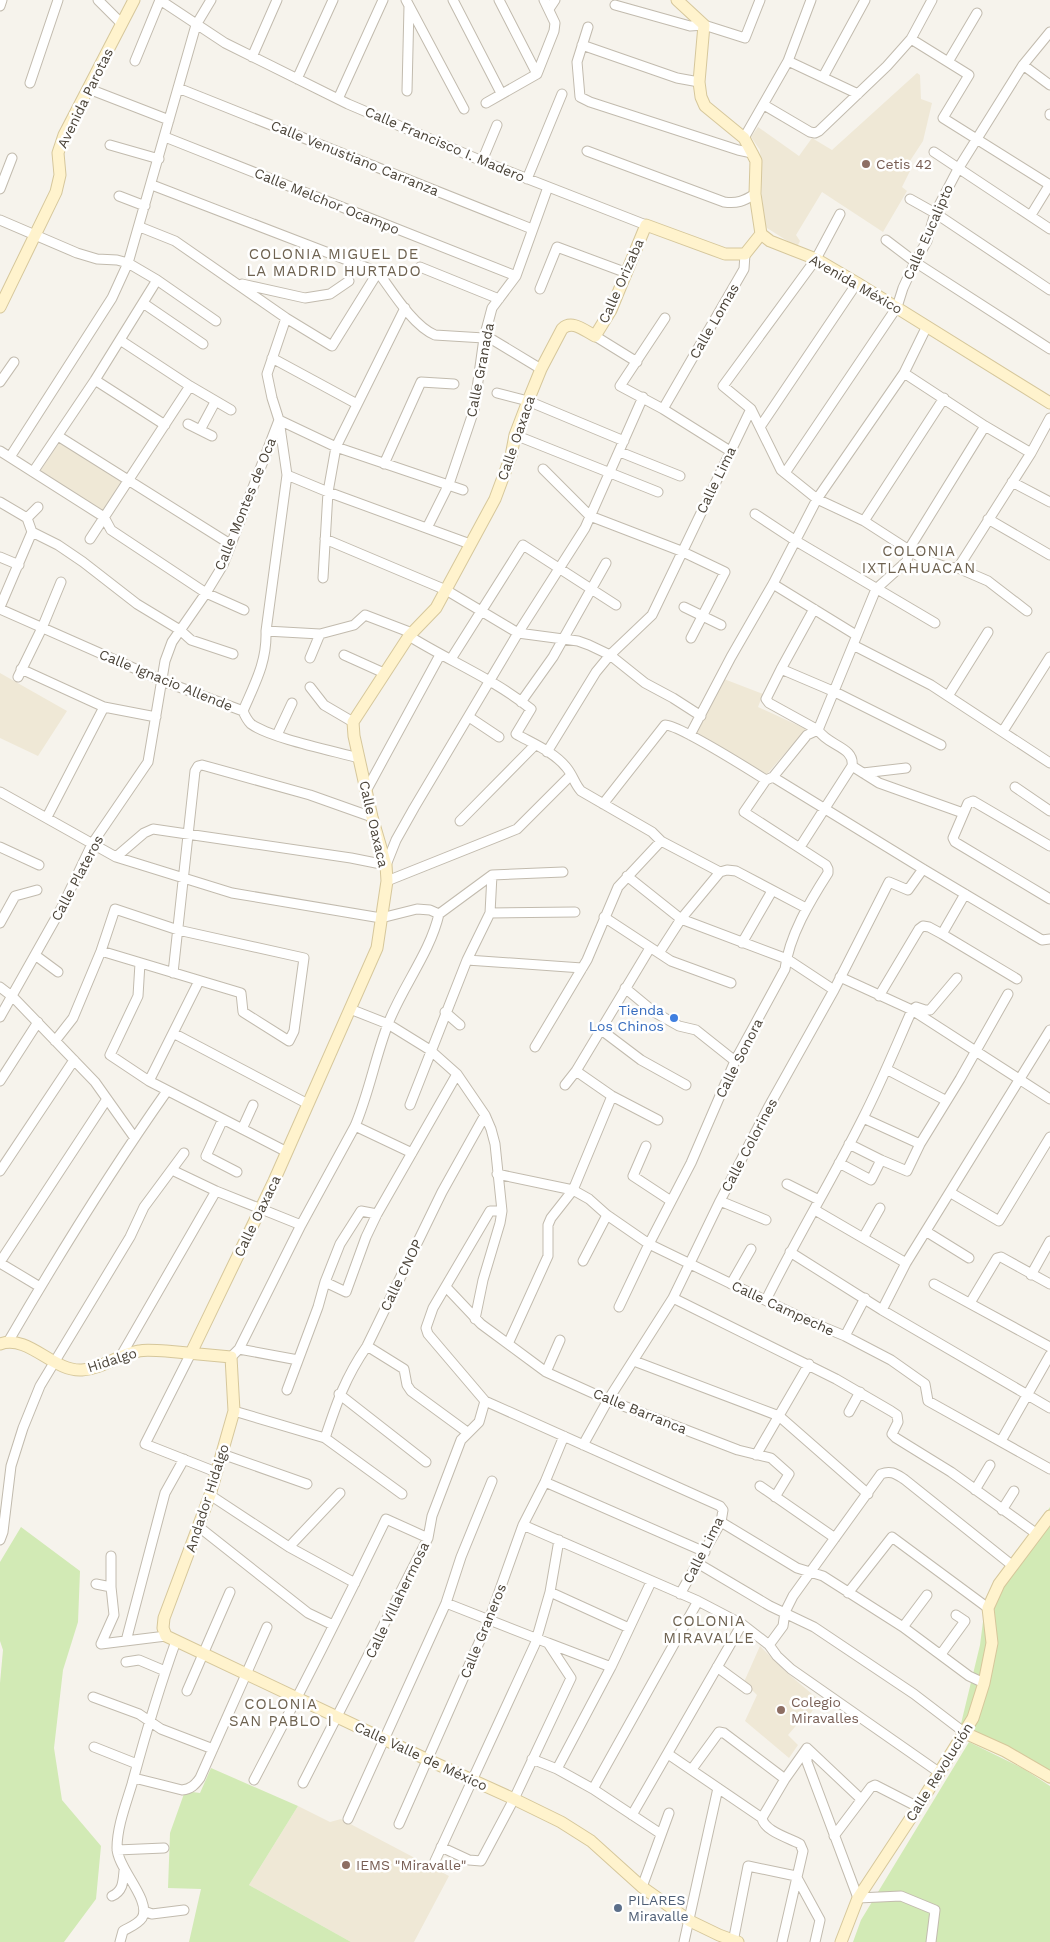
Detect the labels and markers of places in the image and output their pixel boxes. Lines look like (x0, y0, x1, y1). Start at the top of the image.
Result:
place label: Cetis 42 (876, 156, 932, 172)
marker: Cetis 42 (860, 158, 872, 170)
place label: Tienda Los Chinos (589, 1002, 664, 1034)
marker: Tienda Los Chinos (668, 1012, 680, 1024)
place label: Colegio Miravalles (791, 1694, 859, 1726)
marker: Colegio Miravalles (775, 1704, 787, 1716)
place label: IEMS "Miravalle" (356, 1857, 466, 1873)
marker: IEMS "Miravalle" (340, 1859, 352, 1871)
place label: PILARES Miravalle (628, 1892, 689, 1924)
marker: PILARES Miravalle (612, 1902, 624, 1914)

